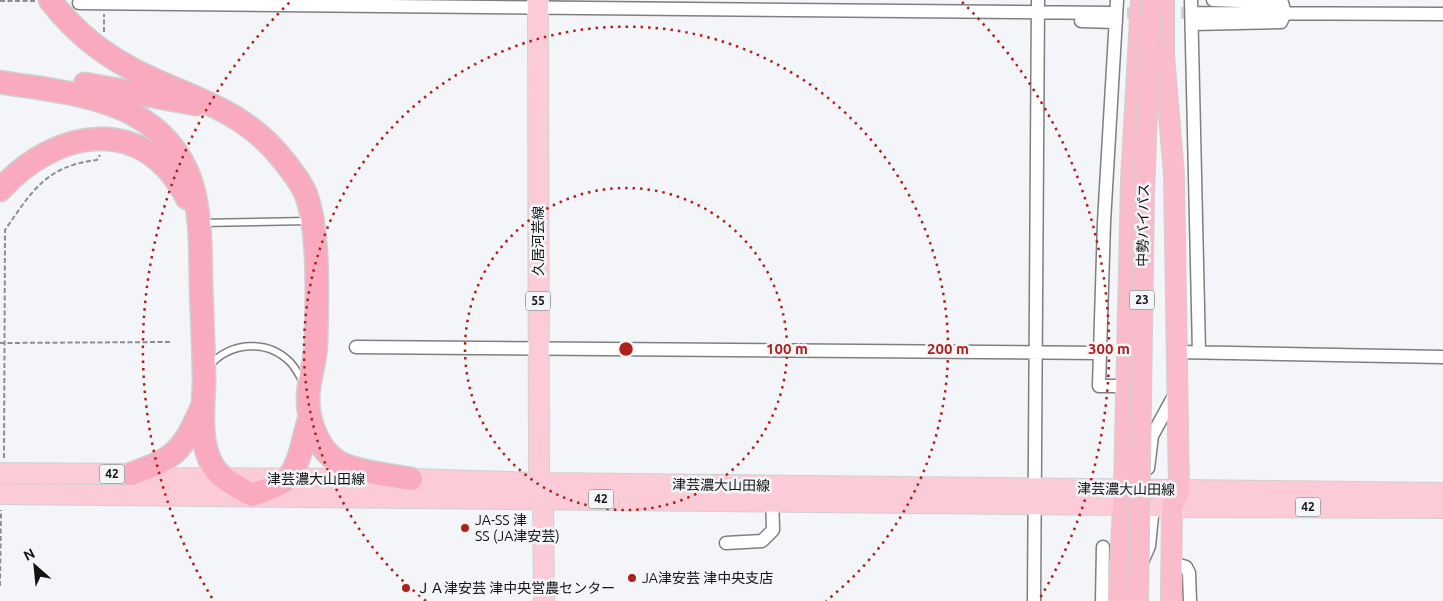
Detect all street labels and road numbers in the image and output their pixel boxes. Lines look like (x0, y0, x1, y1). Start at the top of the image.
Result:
street label: 中勢バイパス (1134, 183, 1152, 267)
street label: 久居河芸線 (530, 206, 546, 276)
road number: 23 (1130, 290, 1154, 310)
road number: 55 (526, 292, 550, 310)
road number: 42 (100, 464, 124, 484)
street label: 津芸濃大山田線 (267, 471, 365, 487)
street label: 津芸濃大山田線 (672, 476, 770, 494)
street label: 津芸濃大山田線 (1077, 480, 1175, 498)
road number: 42 (588, 489, 614, 508)
road number: 42 (1296, 498, 1320, 516)

